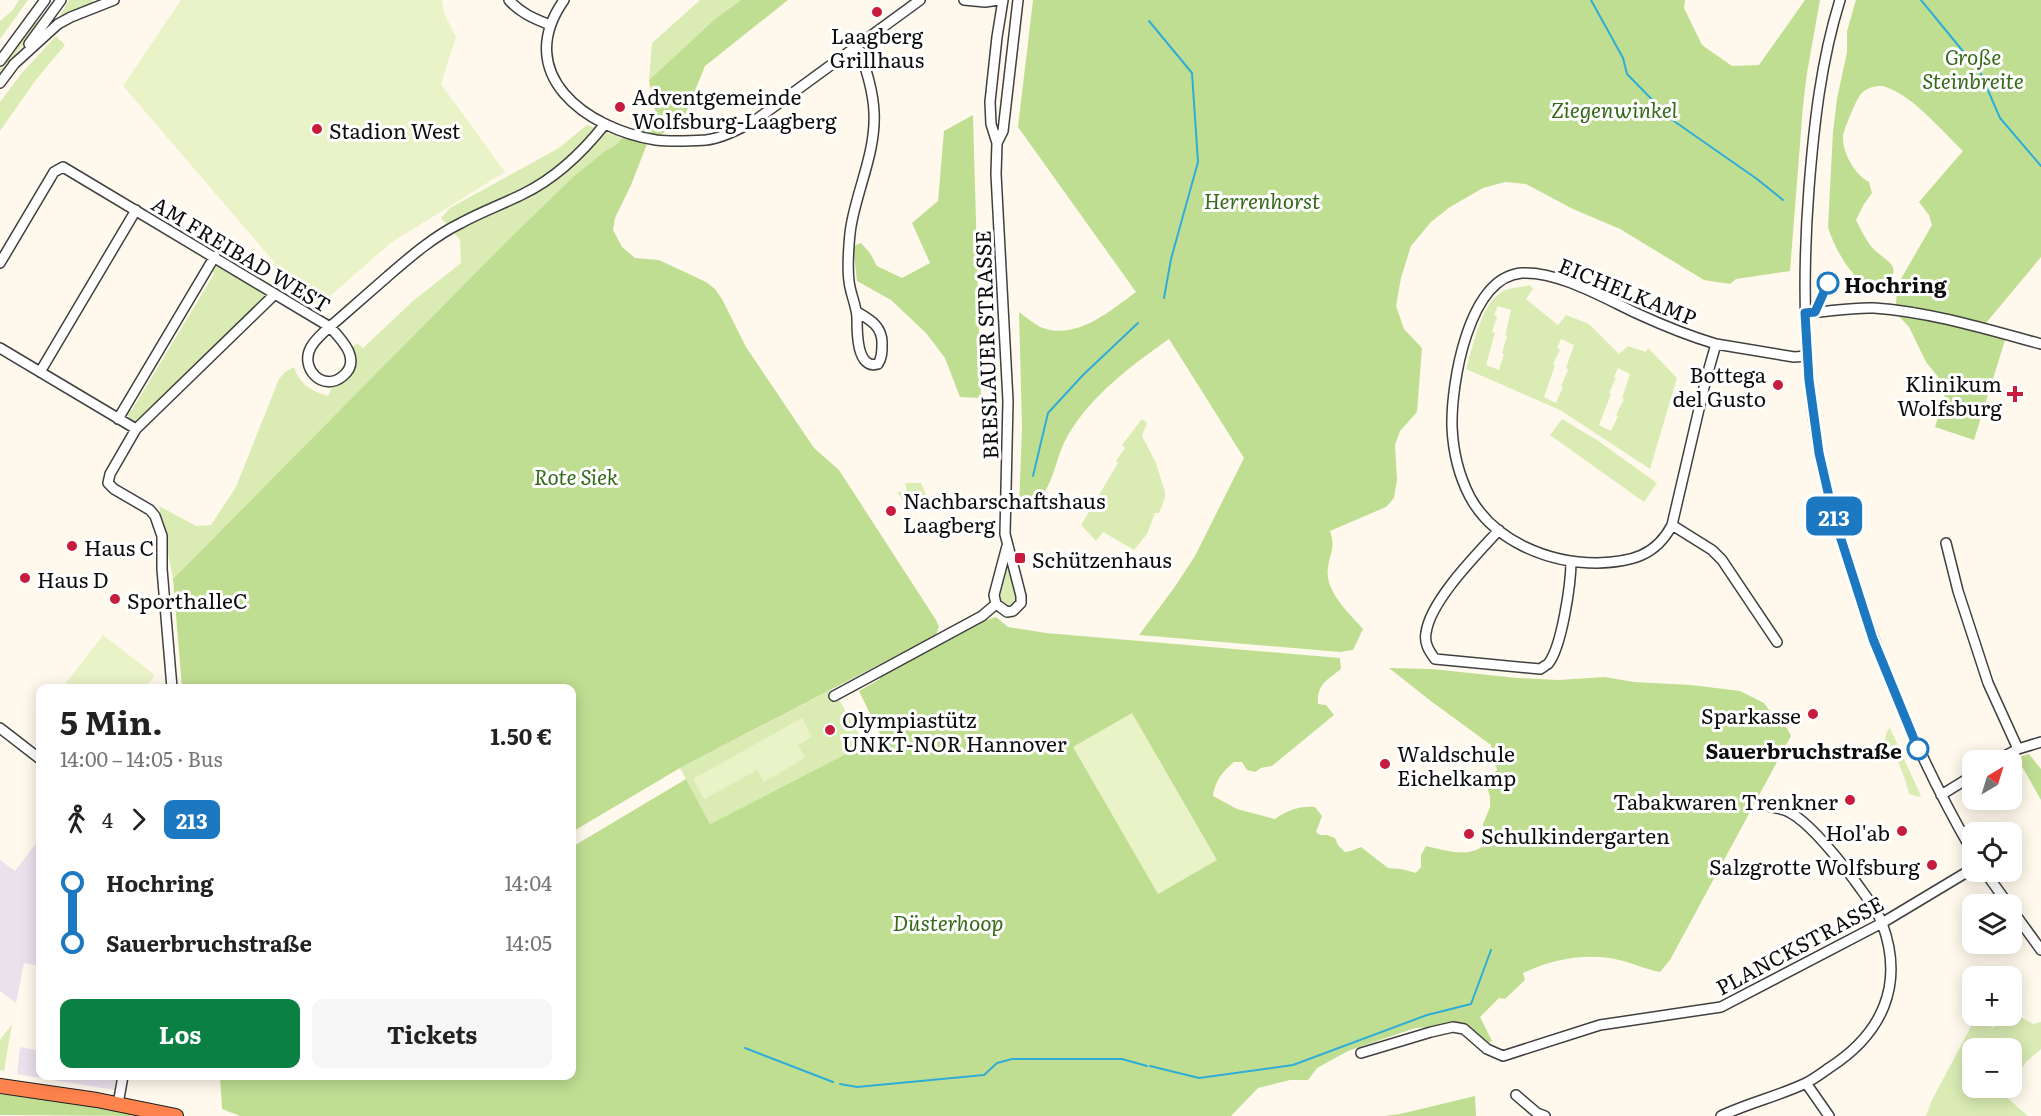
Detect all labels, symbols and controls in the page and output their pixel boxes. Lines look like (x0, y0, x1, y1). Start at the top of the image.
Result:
marker: Laagberg Grillhaus (870, 5, 884, 19)
place label: Laagberg Grillhaus (830, 19, 924, 74)
park label: Große Steinbreite (1922, 40, 2024, 95)
place label: Adventgemeinde Wolfsburg-Laagberg (632, 80, 837, 135)
park label: Ziegenwinkel (1551, 93, 1677, 124)
marker: Adventgemeinde Wolfsburg-Laagberg (613, 100, 627, 114)
place label: Stadion West (329, 114, 461, 145)
marker: Stadion West (310, 122, 324, 136)
park label: Herrenhorst (1204, 184, 1321, 215)
street label: AM FREIBAD WEST (147, 187, 337, 319)
street label: BRESLAUER STRASSE (966, 230, 1004, 460)
street label: EICHELKAMP (1555, 248, 1702, 332)
place label: Hochring (1844, 268, 1947, 299)
marker: Hochring (1817, 272, 1839, 294)
place label: Bottega del Gusto (1672, 358, 1767, 413)
place label: Klinikum Wolfsburg (1897, 367, 2002, 422)
marker: Bottega del Gusto (1771, 378, 1785, 392)
marker: Klinikum Wolfsburg (2006, 385, 2024, 403)
park label: Rote Siek (534, 460, 619, 491)
place label: Nachbarschaftshaus Laagberg (903, 484, 1106, 539)
line badge: 213 (1800, 496, 1868, 536)
text: 213 (1818, 501, 1850, 532)
marker: Nachbarschaftshaus Laagberg (884, 504, 898, 518)
place label: Haus C (84, 531, 154, 562)
marker: Haus C (65, 539, 79, 553)
place label: Schützenhaus (1032, 543, 1172, 574)
marker: Schützenhaus (1013, 551, 1027, 565)
place label: Haus D (37, 563, 108, 594)
marker: Haus D (18, 571, 32, 585)
place label: SporthalleC (127, 584, 248, 615)
marker: SporthalleC (108, 592, 122, 606)
text: 5 Min. (60, 696, 163, 745)
place label: Sparkasse (1701, 699, 1801, 730)
place label: Olympiastütz UNKT-NOR Hannover (842, 703, 1067, 758)
marker: Sparkasse (1806, 707, 1820, 721)
text: 1.50 € (490, 719, 552, 752)
marker: Olympiastütz UNKT-NOR Hannover (823, 723, 837, 737)
place label: Sauerbruchstraße (1706, 734, 1902, 765)
place label: Waldschule Eichelkamp (1397, 737, 1516, 792)
marker: Sauerbruchstraße (1907, 738, 1929, 760)
text: 14:00 – 14:05 · Bus (60, 743, 222, 773)
north arrow (1962, 750, 2022, 810)
map controls (1962, 750, 2022, 1098)
marker: Waldschule Eichelkamp (1378, 757, 1392, 771)
place label: Tabakwaren Trenkner (1613, 785, 1838, 816)
marker: Tabakwaren Trenkner (1843, 793, 1857, 807)
icon: walk (60, 803, 93, 836)
icon: forward (122, 803, 155, 836)
text: 4 (102, 804, 113, 834)
text: 213 (176, 804, 208, 835)
place label: Hol'ab (1825, 816, 1890, 847)
place label: Schulkindergarten (1481, 819, 1670, 850)
button: locate (1962, 822, 2022, 882)
marker: Hol'ab (1895, 824, 1909, 838)
marker: Schulkindergarten (1462, 827, 1476, 841)
place label: Salzgrotte Wolfsburg (1709, 850, 1920, 881)
marker: Salzgrotte Wolfsburg (1925, 858, 1939, 872)
text: Hochring (106, 866, 214, 899)
text: 14:04 (504, 867, 552, 897)
street label: PLANCKSTRASSE (1710, 887, 1888, 1001)
button: layers (1962, 894, 2022, 954)
park label: Düsterhoop (893, 906, 1003, 937)
text: Sauerbruchstraße (106, 926, 312, 959)
text: 14:05 (505, 927, 552, 957)
button: + (1962, 966, 2022, 1026)
button: Los (60, 999, 300, 1068)
button: Tickets (312, 999, 552, 1068)
button: − (1962, 1038, 2022, 1098)

